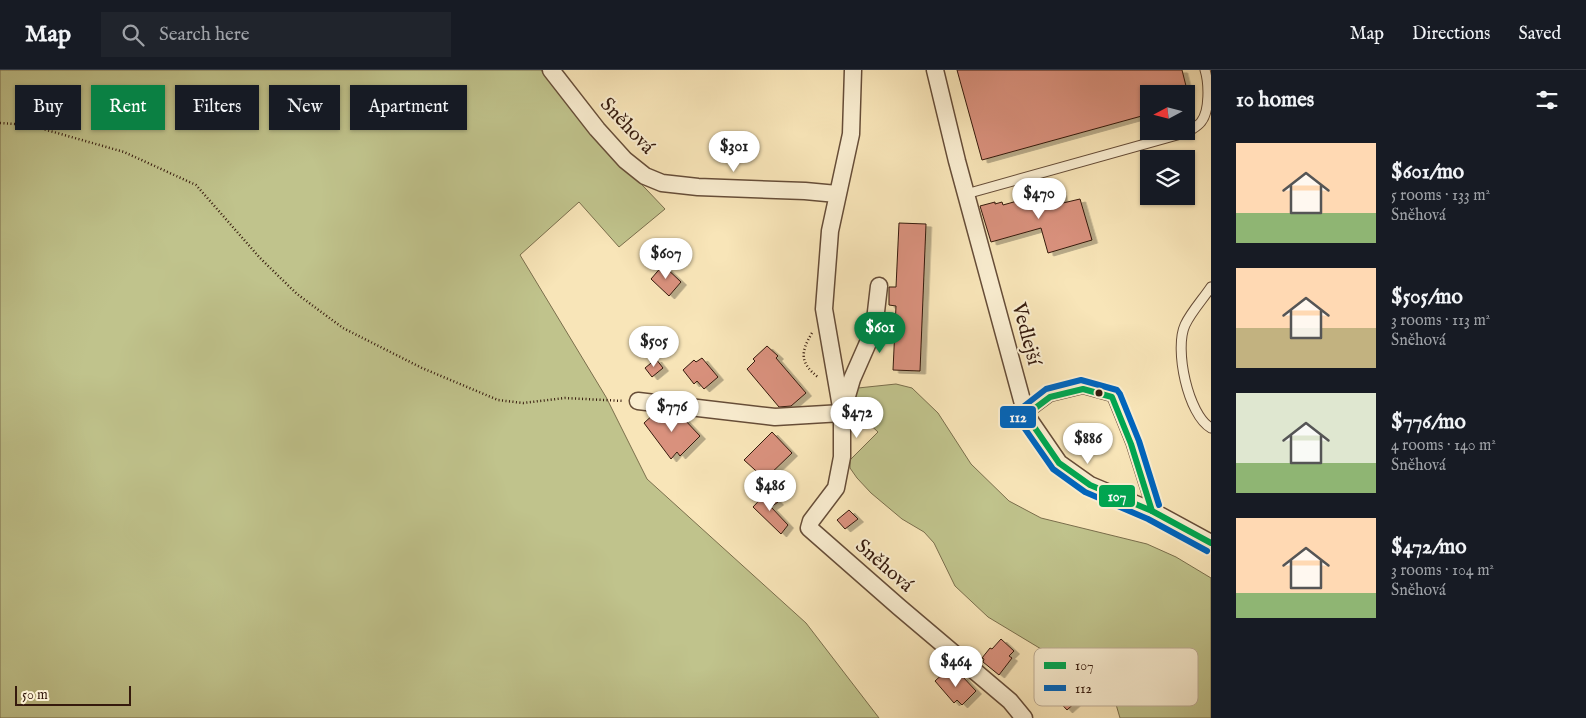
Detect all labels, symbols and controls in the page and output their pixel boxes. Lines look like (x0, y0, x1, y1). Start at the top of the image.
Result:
search box (101, 12, 451, 57)
text: Map (25, 19, 71, 50)
icon: search (119, 21, 147, 49)
text: Search here (159, 23, 250, 47)
text: Map (1350, 23, 1384, 46)
text: Directions (1412, 23, 1490, 46)
text: Saved (1518, 23, 1561, 46)
chip: Buy (15, 85, 81, 130)
chip: Rent (91, 85, 165, 130)
chip: Filters (175, 85, 259, 130)
chip: New (269, 85, 340, 130)
chip: Apartment (350, 85, 467, 130)
north arrow (1140, 85, 1195, 140)
map controls (1140, 85, 1195, 205)
icon: filters (1533, 86, 1561, 114)
text: 10 homes (1236, 87, 1314, 114)
street label: Sněhová (594, 92, 660, 160)
pin: $301 (704, 131, 764, 173)
text: $301 (720, 137, 748, 157)
button: layers (1140, 150, 1195, 205)
text: $601/mo (1391, 159, 1464, 186)
icon: home (1276, 163, 1336, 223)
pin: $470 (1009, 178, 1069, 220)
text: $470 (1023, 184, 1055, 204)
text: 5 rooms · 133 m² (1391, 186, 1490, 206)
text: Sněhová (1391, 206, 1446, 226)
pin: $607 (636, 238, 696, 280)
text: $607 (651, 244, 681, 264)
text: $505/mo (1391, 284, 1463, 311)
icon: home (1276, 288, 1336, 348)
street label: Vedlejší (1005, 299, 1047, 370)
text: 3 rooms · 113 m² (1391, 311, 1490, 331)
pin: $601 (850, 312, 910, 354)
text: $601 (865, 318, 895, 338)
pin: $505 (624, 326, 684, 368)
text: Sněhová (1391, 331, 1446, 351)
text: $505 (640, 332, 668, 352)
unlabelled marker (1094, 388, 1104, 398)
pin: $776 (642, 390, 702, 433)
pin: $472 (827, 396, 887, 439)
text: $776 (657, 397, 687, 417)
text: $472 (841, 403, 873, 423)
line badge: 112 (999, 405, 1037, 429)
text: 112 (1009, 409, 1027, 427)
text: $776/mo (1391, 409, 1466, 436)
icon: home (1276, 413, 1336, 473)
pin: $886 (1058, 422, 1118, 465)
text: $886 (1074, 429, 1102, 449)
text: 4 rooms · 140 m² (1391, 436, 1496, 456)
text: Sněhová (1391, 456, 1446, 476)
pin: $486 (740, 470, 800, 512)
text: $486 (755, 476, 785, 496)
line badge: 107 (1098, 484, 1136, 508)
text: 107 (1108, 488, 1127, 506)
street label: Sněhová (850, 534, 918, 598)
text: $472/mo (1391, 534, 1467, 561)
icon: home (1276, 538, 1336, 598)
text: 3 rooms · 104 m² (1391, 561, 1494, 581)
text: Sněhová (1391, 581, 1446, 601)
pin: $464 (926, 646, 986, 688)
legend (1034, 648, 1198, 706)
text: $464 (940, 652, 972, 672)
text: 107 (1075, 657, 1094, 675)
text: 112 (1075, 680, 1092, 698)
scale bar (15, 683, 131, 706)
text: 50 m (22, 686, 48, 704)

